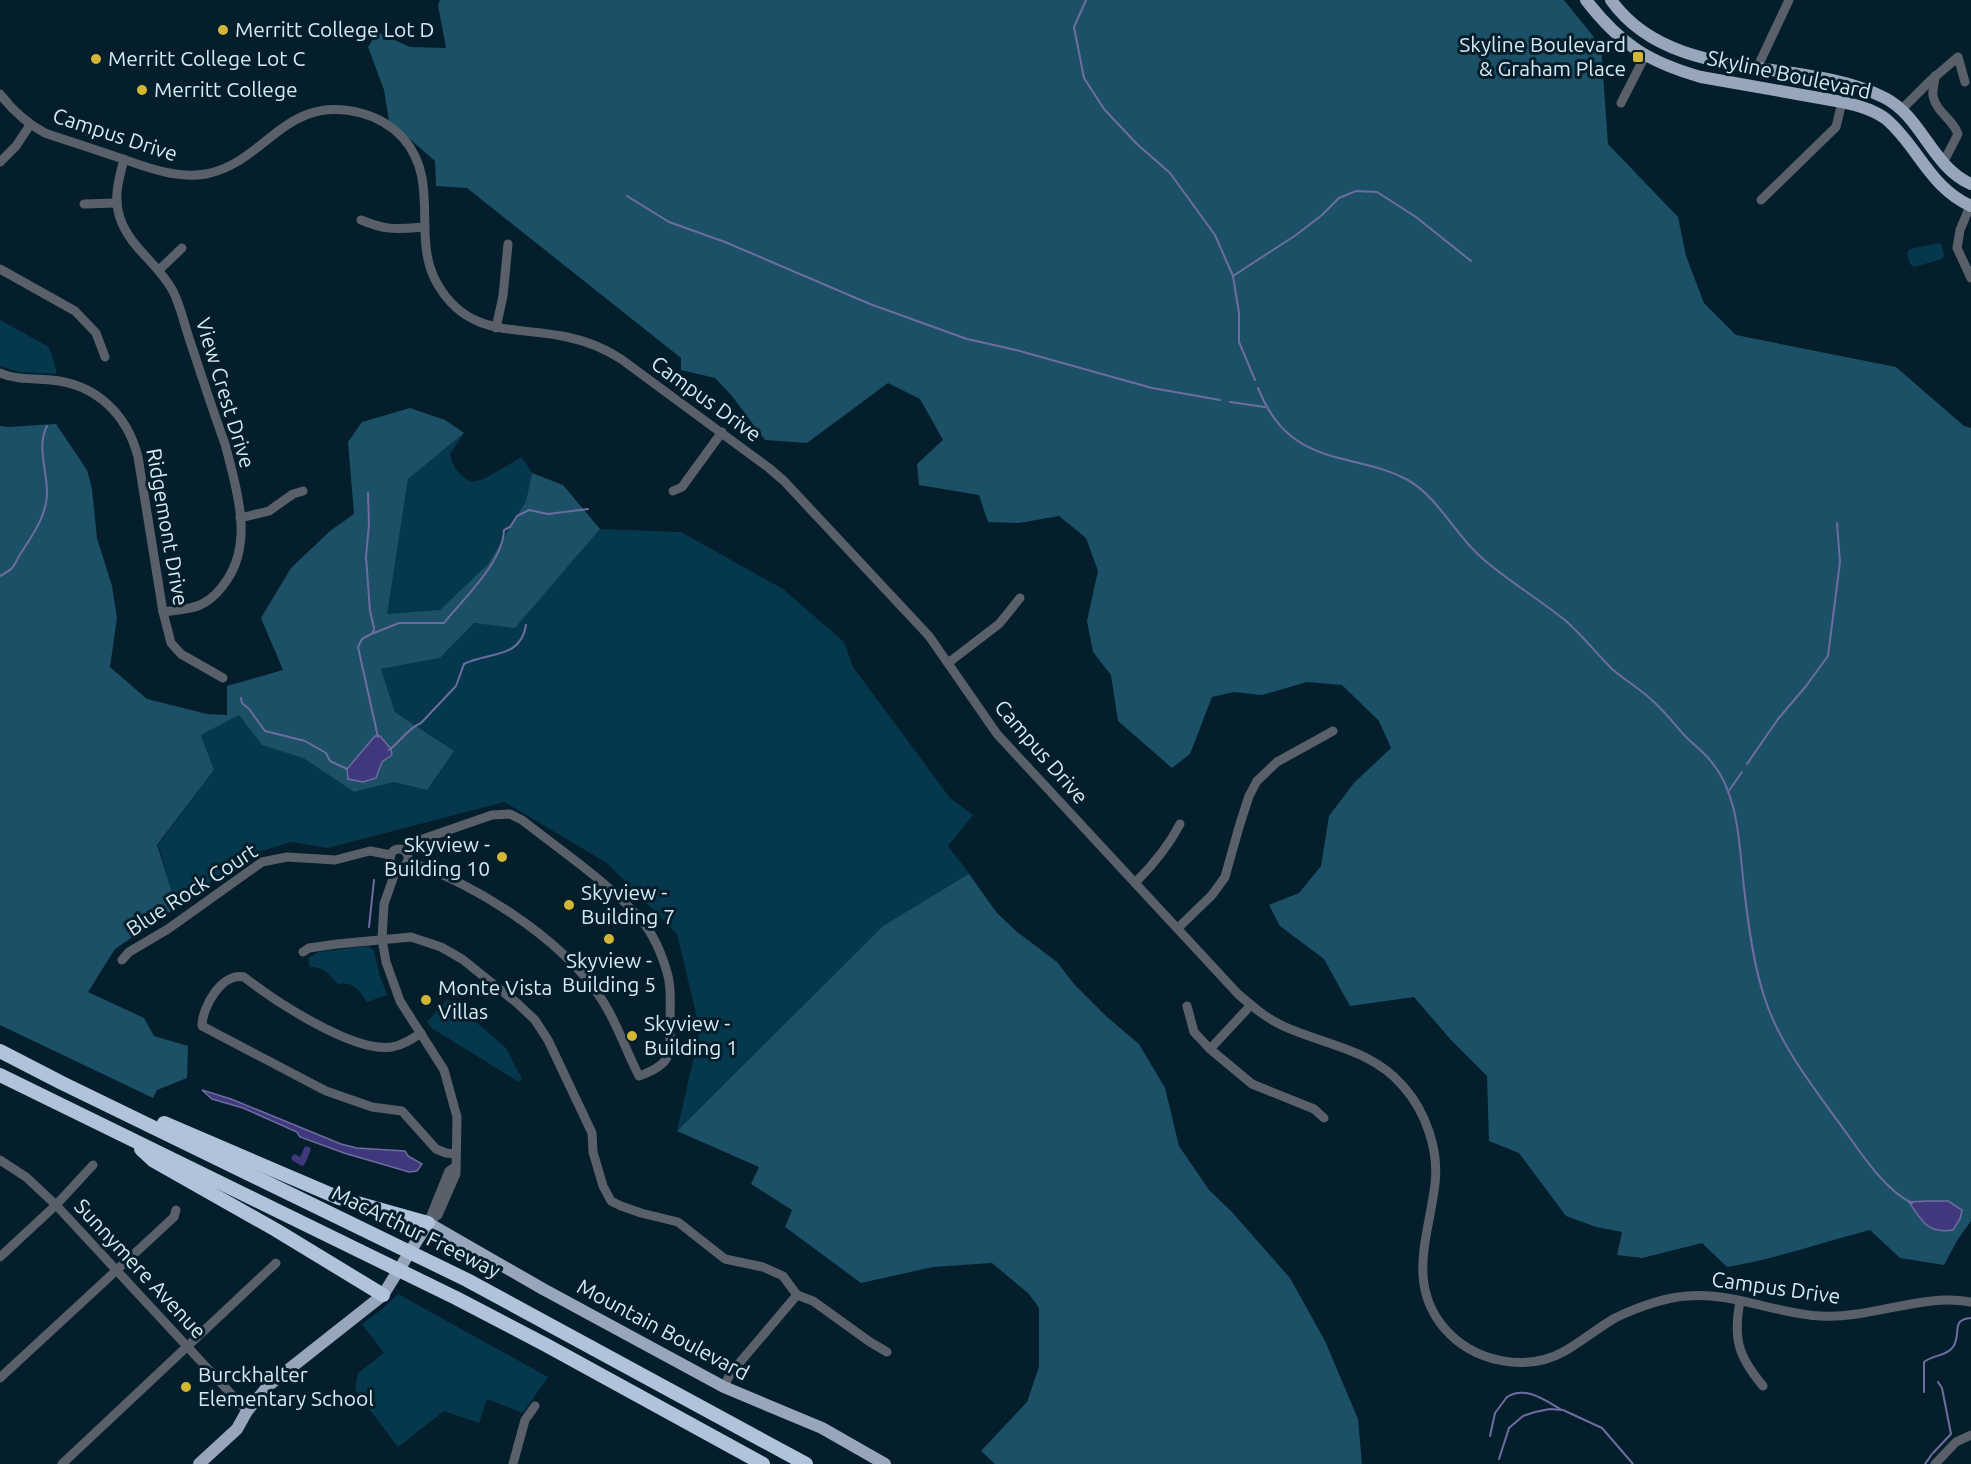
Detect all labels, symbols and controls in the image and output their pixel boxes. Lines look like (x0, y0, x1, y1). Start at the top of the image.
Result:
place label: Merritt College Lot D (235, 17, 434, 41)
marker: Merritt College Lot D (216, 23, 230, 37)
place label: Skyline Boulevard & Graham Place (1459, 32, 1626, 80)
street label: Skyline Boulevard (1705, 45, 1873, 103)
place label: Merritt College Lot C (108, 46, 305, 70)
marker: Skyline Boulevard & Graham Place (1631, 50, 1645, 64)
marker: Merritt College Lot C (89, 52, 103, 66)
place label: Merritt College (154, 77, 298, 101)
marker: Merritt College (135, 83, 149, 97)
street label: Campus Drive (50, 103, 181, 165)
street label: View Crest Drive (192, 315, 260, 471)
street label: Campus Drive (647, 350, 766, 446)
street label: Ridgemont Drive (142, 446, 194, 607)
street label: Campus Drive (990, 695, 1093, 808)
place label: Skyview - Building 10 (384, 832, 490, 880)
street label: Blue Rock Court (122, 838, 261, 940)
marker: Skyview - Building 10 (495, 850, 509, 864)
place label: Skyview - Building 7 (581, 880, 675, 928)
marker: Skyview - Building 7 (562, 898, 576, 912)
marker: Skyview - Building 5 (602, 932, 616, 946)
place label: Skyview - Building 5 (562, 948, 656, 996)
place label: Monte Vista Villas (438, 975, 552, 1023)
marker: Monte Vista Villas (419, 993, 433, 1007)
place label: Skyview - Building 1 (644, 1011, 738, 1059)
marker: Skyview - Building 1 (625, 1029, 639, 1043)
street label: MacArthur Freeway (328, 1180, 505, 1282)
street label: Sunnymere Avenue (70, 1194, 211, 1343)
street label: Campus Drive (1710, 1266, 1842, 1308)
street label: Mountain Boulevard (573, 1274, 754, 1385)
place label: Burckhalter Elementary School (198, 1362, 374, 1410)
marker: Burckhalter Elementary School (179, 1380, 193, 1394)

